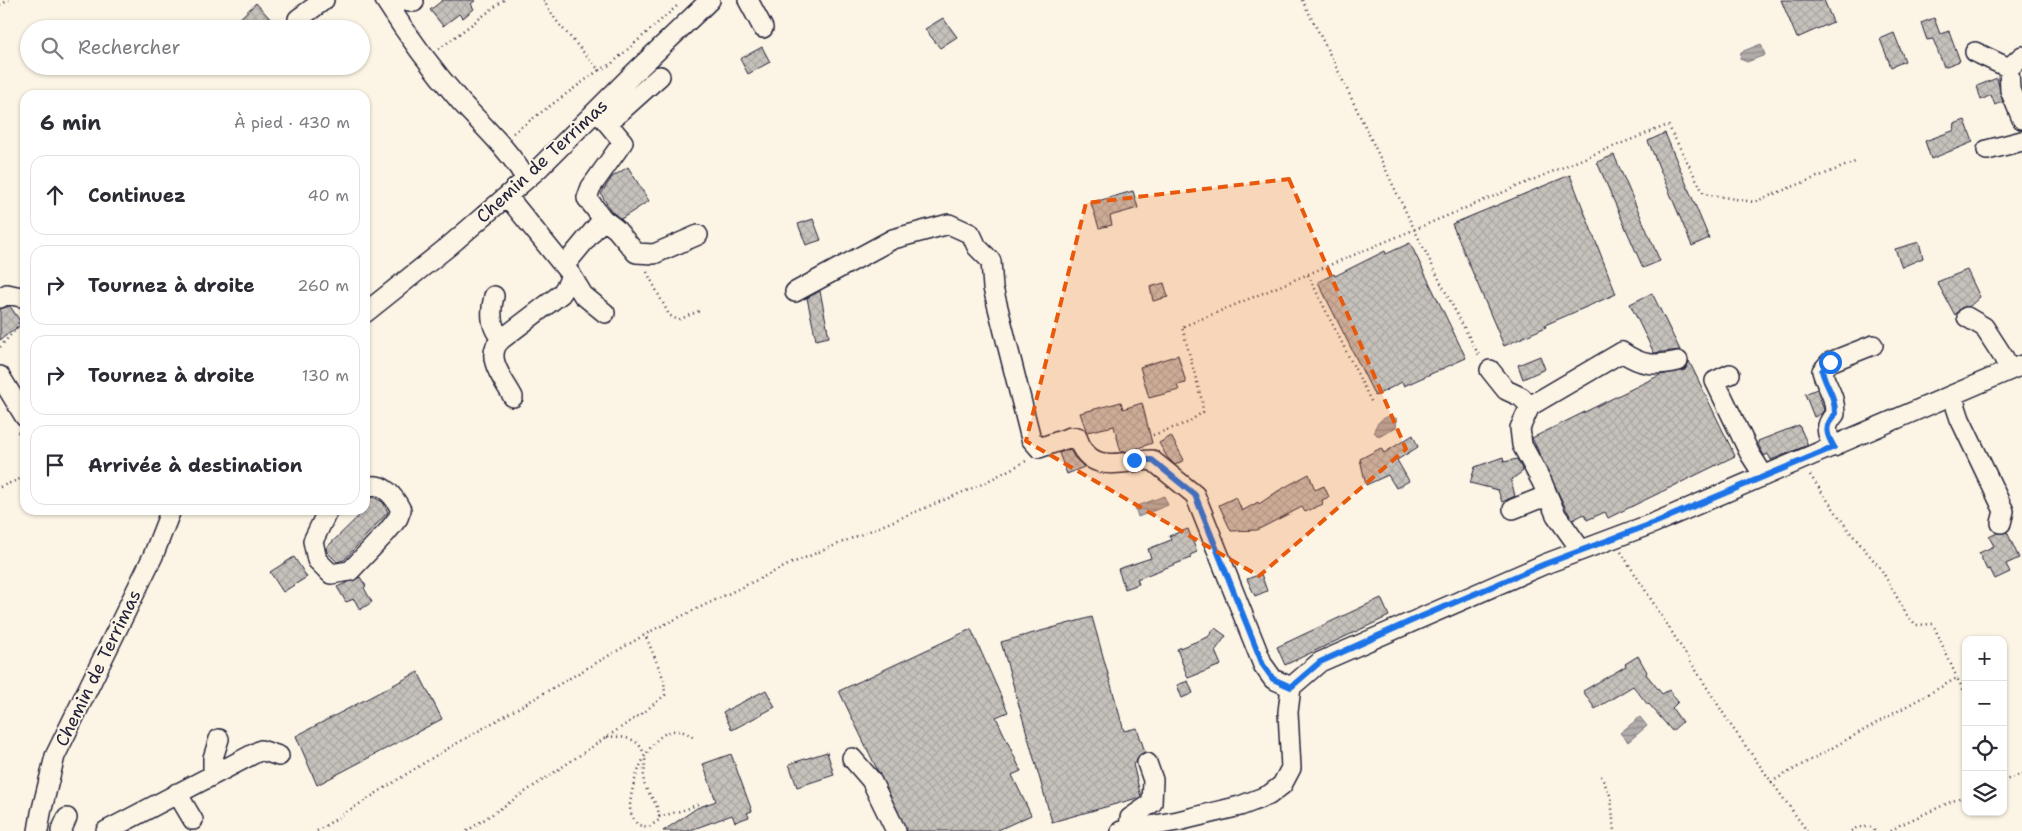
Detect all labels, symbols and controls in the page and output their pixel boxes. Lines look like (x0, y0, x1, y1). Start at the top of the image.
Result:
search box (20, 20, 370, 75)
icon: search (38, 34, 66, 62)
text: Rechercher (78, 35, 181, 60)
street label: Chemin de Terrimas (471, 94, 613, 228)
text: 6 min (40, 109, 101, 137)
text: À pied · 430 m (234, 112, 350, 133)
icon: ahead (41, 181, 69, 209)
text: Continuez (88, 183, 186, 208)
text: 40 m (307, 185, 349, 206)
icon: right (41, 271, 69, 299)
text: Tournez à droite (88, 273, 255, 298)
text: 260 m (297, 275, 349, 296)
route start (1819, 351, 1842, 374)
icon: right (41, 361, 69, 389)
text: Tournez à droite (88, 363, 255, 388)
text: 130 m (302, 365, 349, 386)
route end (1123, 449, 1146, 472)
icon: arrive (41, 451, 69, 479)
text: Arrivée à destination (88, 453, 302, 478)
street label: Chemin de Terrimas (50, 586, 146, 750)
map controls (1962, 636, 2007, 816)
button: + (1962, 636, 2007, 681)
button: − (1962, 681, 2007, 726)
button: locate (1962, 726, 2007, 771)
button: layers (1962, 771, 2007, 816)

